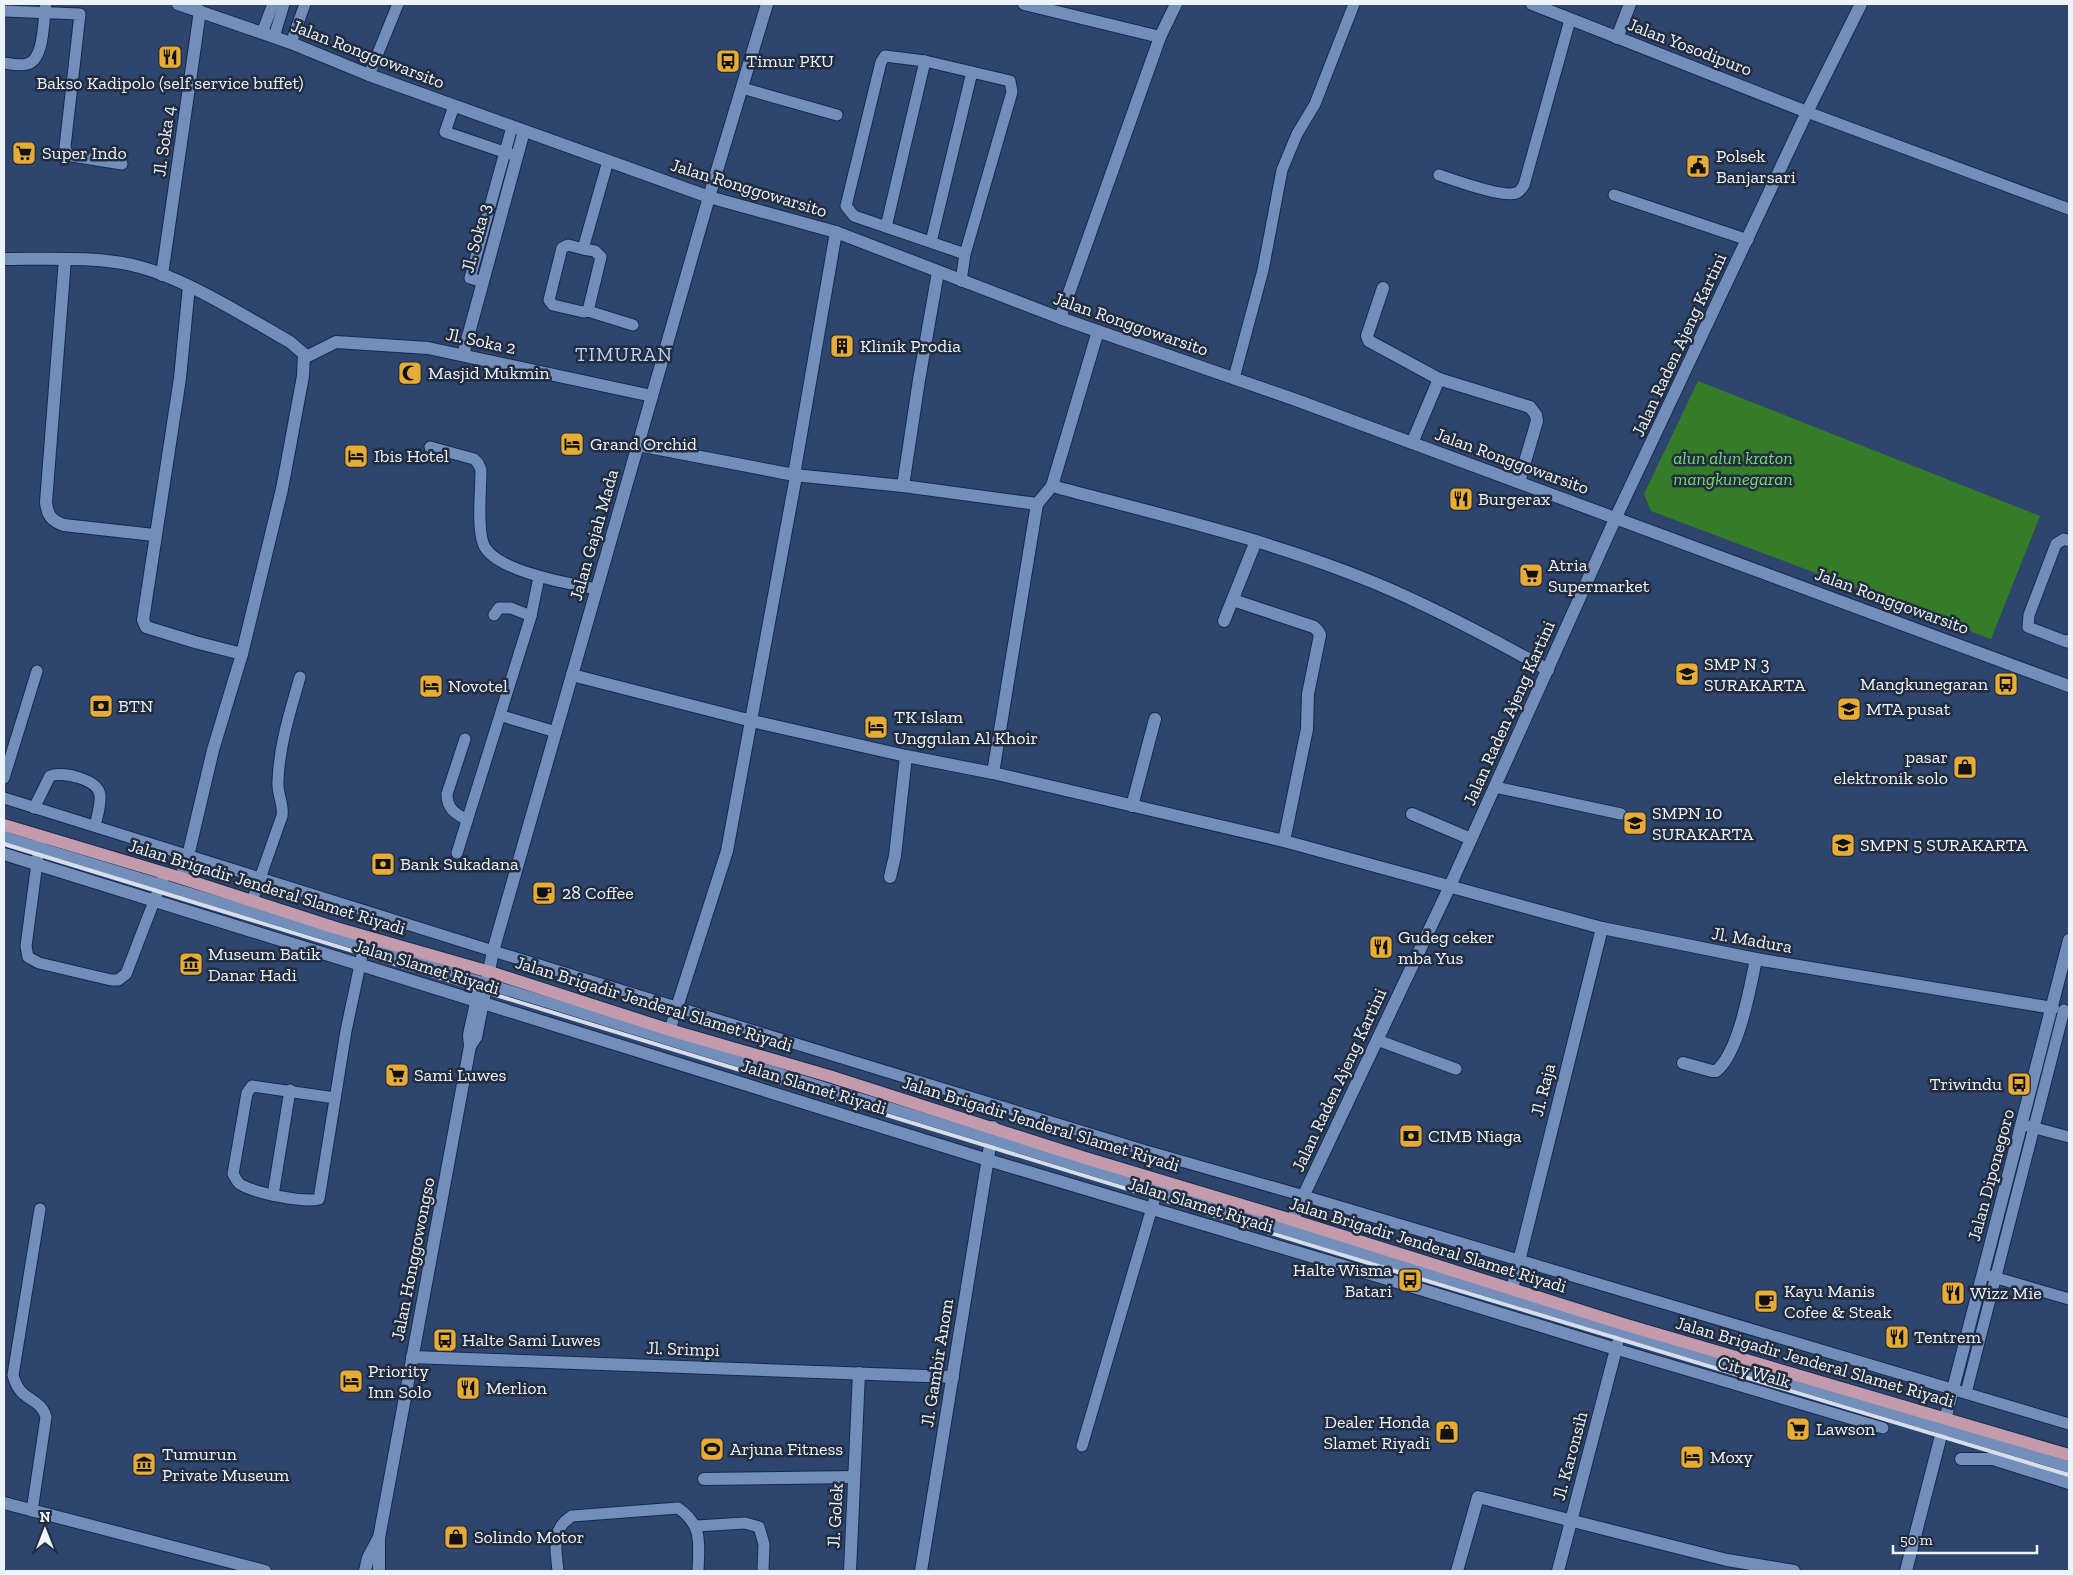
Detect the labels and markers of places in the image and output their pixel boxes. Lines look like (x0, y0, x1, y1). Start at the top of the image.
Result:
restaurant icon: Bakso Kadipolo (self service buffet) (157, 44, 183, 70)
bus stop icon: Timur PKU (715, 48, 741, 74)
place label: Timur PKU (746, 50, 834, 72)
place label: Bakso Kadipolo (self service buffet) (37, 72, 304, 94)
supermarket icon: Super Indo (11, 140, 37, 166)
place label: Super Indo (42, 142, 127, 164)
place label: Polsek Banjarsari (1716, 145, 1796, 188)
public building icon: Polsek Banjarsari (1685, 153, 1711, 179)
building icon: Klinik Prodia (829, 333, 855, 359)
place label: Klinik Prodia (860, 335, 961, 357)
mosque icon: Masjid Mukmin (397, 360, 423, 386)
place label: Masjid Mukmin (428, 362, 550, 384)
hotel icon: Grand Orchid (559, 431, 585, 457)
place label: Grand Orchid (590, 433, 697, 455)
hotel icon: Ibis Hotel (343, 443, 369, 469)
place label: Ibis Hotel (374, 445, 449, 467)
restaurant icon: Burgerax (1448, 486, 1474, 512)
place label: Burgerax (1478, 488, 1550, 510)
place label: Atria Supermarket (1548, 554, 1650, 597)
supermarket icon: Atria Supermarket (1518, 562, 1544, 588)
place label: SMP N 3 SURAKARTA (1704, 653, 1806, 696)
school or university icon: SMP N 3 SURAKARTA (1674, 661, 1700, 687)
bus stop icon: Mangkunegaran (1993, 671, 2019, 697)
hotel icon: Novotel (418, 673, 444, 699)
place label: Mangkunegaran (1860, 673, 1989, 695)
place label: Novotel (448, 675, 508, 697)
bank icon: BTN (88, 693, 114, 719)
place label: BTN (118, 695, 153, 717)
school or university icon: MTA pusat (1836, 696, 1862, 722)
place label: MTA pusat (1866, 698, 1951, 720)
place label: TK Islam Unggulan Al Khoir (894, 706, 1038, 749)
hotel icon: TK Islam Unggulan Al Khoir (863, 714, 889, 740)
place label: pasar elektronik solo (1834, 746, 1948, 789)
shop icon: pasar elektronik solo (1952, 754, 1978, 780)
place label: SMPN 10 SURAKARTA (1652, 802, 1754, 845)
school or university icon: SMPN 10 SURAKARTA (1622, 810, 1648, 836)
school or university icon: SMPN 5 SURAKARTA (1830, 832, 1856, 858)
place label: SMPN 5 SURAKARTA (1860, 834, 2028, 856)
bank icon: Bank Sukadana (370, 851, 396, 877)
place label: Bank Sukadana (400, 853, 519, 875)
cafe icon: 28 Coffee (531, 880, 557, 906)
place label: 28 Coffee (562, 882, 634, 904)
place label: Gudeg ceker mba Yus (1398, 926, 1495, 969)
restaurant icon: Gudeg ceker mba Yus (1368, 934, 1394, 960)
place label: Museum Batik Danar Hadi (208, 943, 321, 986)
museum icon: Museum Batik Danar Hadi (178, 951, 204, 977)
supermarket icon: Sami Luwes (384, 1062, 410, 1088)
place label: Sami Luwes (414, 1064, 507, 1086)
bus stop icon: Triwindu (2006, 1071, 2032, 1097)
place label: Triwindu (1930, 1073, 2002, 1095)
bank icon: CIMB Niaga (1398, 1123, 1424, 1149)
place label: CIMB Niaga (1428, 1125, 1522, 1147)
place label: Halte Wisma Batari (1293, 1259, 1392, 1302)
bus stop icon: Halte Wisma Batari (1397, 1267, 1423, 1293)
place label: Kayu Manis Cofee & Steak (1784, 1280, 1892, 1323)
restaurant icon: Wizz Mie (1940, 1280, 1966, 1306)
place label: Wizz Mie (1970, 1282, 2042, 1304)
cafe icon: Kayu Manis Cofee & Steak (1753, 1288, 1779, 1314)
restaurant icon: Tentrem (1884, 1324, 1910, 1350)
place label: Tentrem (1914, 1326, 1981, 1348)
bus stop icon: Halte Sami Luwes (432, 1327, 458, 1353)
place label: Halte Sami Luwes (462, 1329, 601, 1351)
place label: Priority Inn Solo (368, 1360, 431, 1403)
hotel icon: Priority Inn Solo (338, 1368, 364, 1394)
restaurant icon: Merlion (455, 1375, 481, 1401)
place label: Merlion (486, 1377, 547, 1399)
place label: Dealer Honda Slamet Riyadi (1323, 1411, 1430, 1454)
supermarket icon: Lawson (1785, 1416, 1811, 1442)
place label: Lawson (1816, 1418, 1876, 1440)
shop icon: Dealer Honda Slamet Riyadi (1434, 1419, 1460, 1445)
sports icon: Arjuna Fitness (699, 1436, 725, 1462)
place label: Arjuna Fitness (730, 1438, 843, 1460)
place label: Tumurun Private Museum (162, 1443, 290, 1486)
hotel icon: Moxy (1679, 1444, 1705, 1470)
place label: Moxy (1710, 1446, 1754, 1468)
museum icon: Tumurun Private Museum (131, 1451, 157, 1477)
shop icon: Solindo Motor (443, 1524, 469, 1550)
place label: Solindo Motor (474, 1526, 584, 1548)

